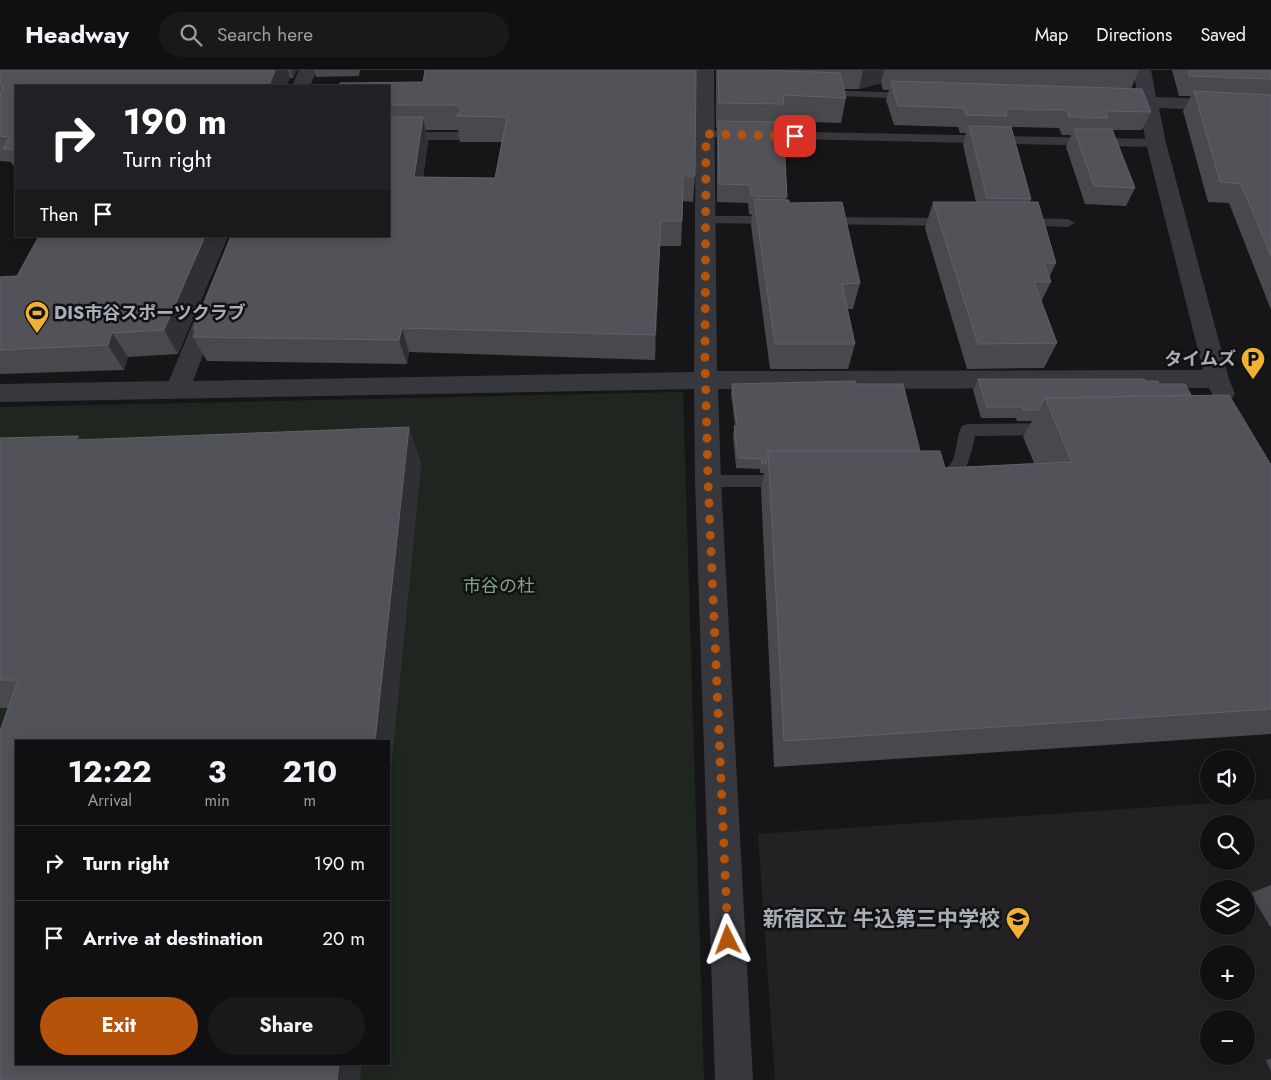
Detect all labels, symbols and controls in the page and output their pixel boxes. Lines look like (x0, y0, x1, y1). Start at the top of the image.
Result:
search box (159, 12, 509, 57)
text: Headway (25, 17, 129, 52)
icon: search (177, 21, 205, 49)
text: Search here (217, 21, 313, 48)
text: Map (1035, 22, 1068, 48)
text: Directions (1096, 22, 1172, 48)
text: Saved (1200, 22, 1246, 48)
text: 190 m (123, 97, 227, 147)
icon: right (40, 105, 105, 170)
pin (774, 115, 816, 157)
icon: arrive (781, 122, 809, 150)
text: Turn right (123, 143, 211, 175)
icon: arrive (89, 200, 117, 228)
text: Then (40, 201, 79, 228)
sports icon: DIS市谷スポーツクラブ (24, 300, 50, 334)
place label: DIS市谷スポーツクラブ (54, 300, 246, 326)
place label: タイムズ (1164, 346, 1236, 372)
parking icon: タイムズ (1240, 346, 1266, 380)
park label: 市谷の杜 (463, 573, 535, 599)
text: 12:22 (68, 750, 152, 793)
text: 3 (208, 750, 226, 793)
text: 210 (282, 750, 337, 793)
map controls (1200, 750, 1255, 1065)
button: sound (1200, 750, 1255, 805)
text: Arrival (88, 789, 132, 812)
text: min (205, 789, 230, 812)
text: m (304, 789, 316, 812)
button: search (1200, 815, 1255, 870)
icon: right (40, 849, 68, 877)
text: Turn right (83, 850, 169, 877)
text: 190 m (314, 850, 365, 877)
button: layers (1200, 880, 1255, 935)
place label: 新宿区立 牛込第三中学校 (763, 904, 1000, 934)
school or university icon: 新宿区立 牛込第三中学校 (1005, 906, 1031, 940)
position arrow (701, 913, 753, 965)
icon: arrive (40, 924, 68, 952)
text: Arrive at destination (83, 925, 263, 952)
text: 20 m (322, 925, 365, 952)
button: + (1200, 945, 1255, 1000)
button: Exit (40, 997, 198, 1055)
button: Share (208, 997, 365, 1055)
button: − (1200, 1010, 1255, 1065)

